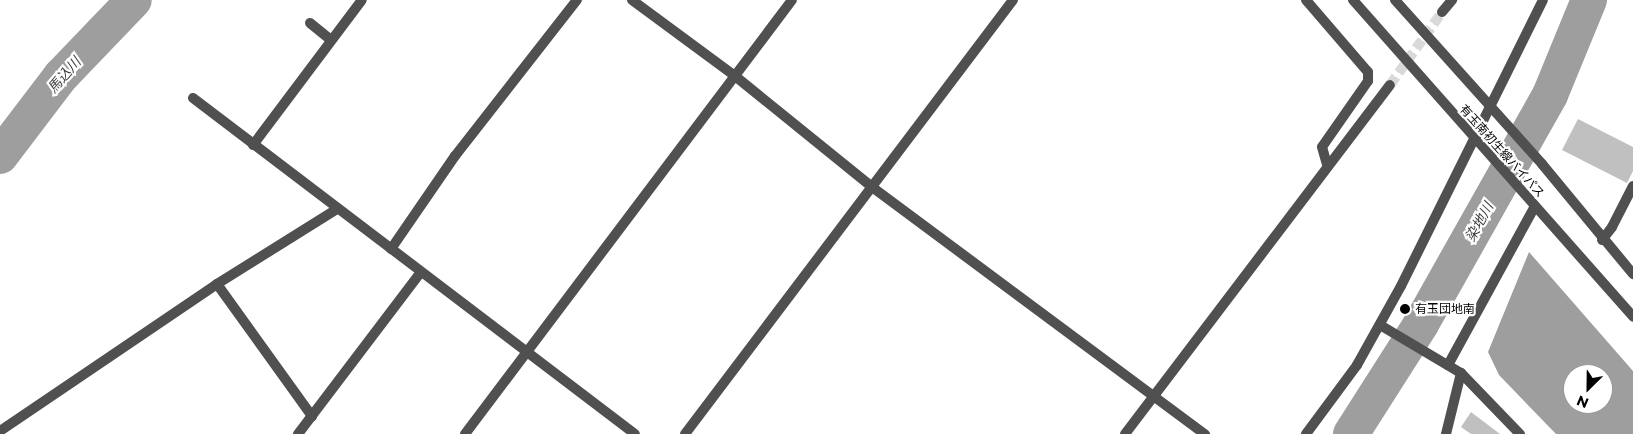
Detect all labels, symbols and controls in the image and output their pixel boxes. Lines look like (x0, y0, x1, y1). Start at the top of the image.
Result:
water label: 馬込川 (44, 54, 84, 96)
street label: 有玉南初生線バイパス (1457, 102, 1547, 200)
water label: 染地川 (1461, 200, 1497, 244)
place label: 有玉団地南 (1415, 302, 1475, 316)
marker: 有玉団地南 (1399, 303, 1411, 315)
north arrow (1563, 364, 1613, 414)
text: N (1574, 391, 1591, 412)

